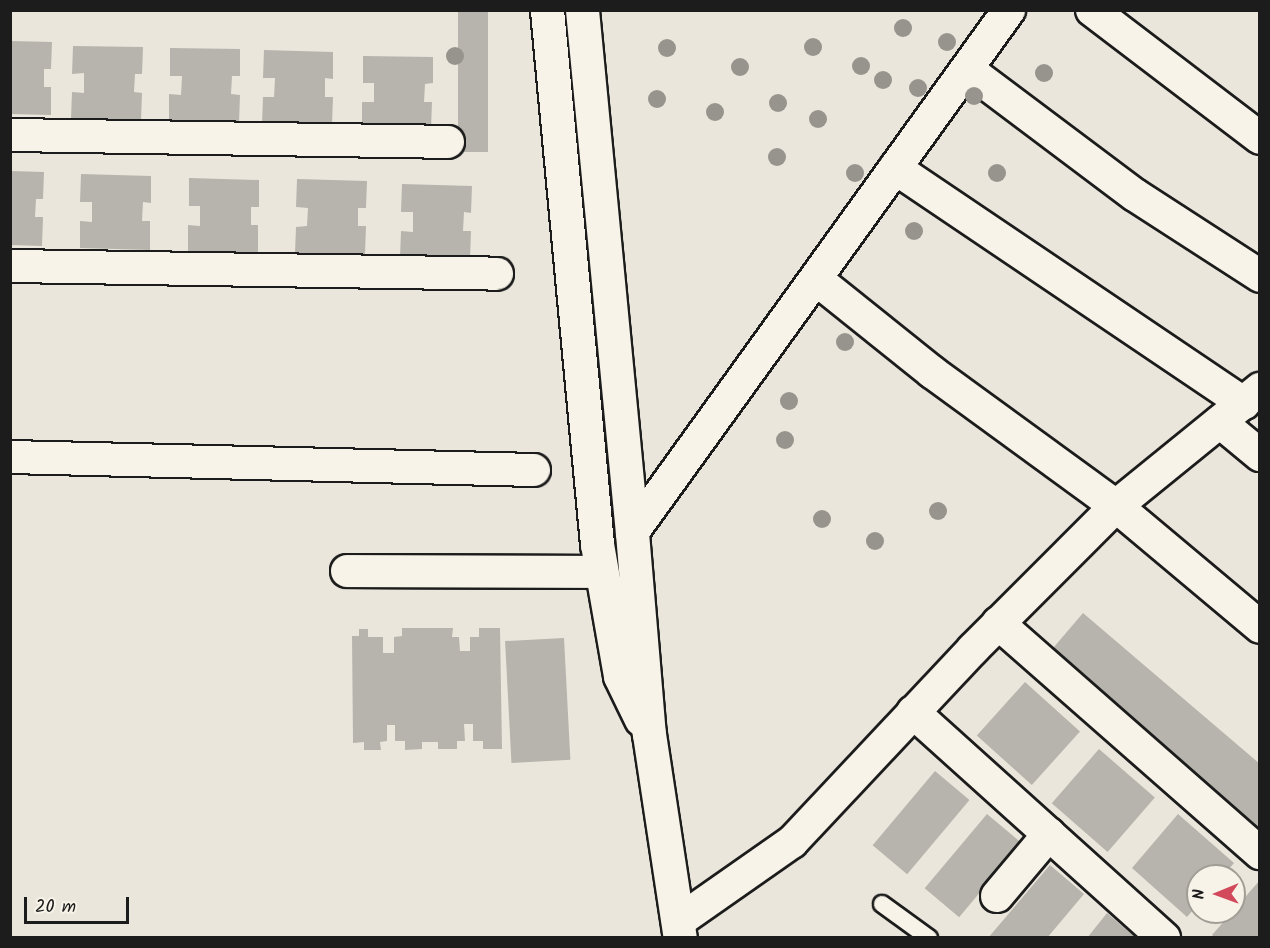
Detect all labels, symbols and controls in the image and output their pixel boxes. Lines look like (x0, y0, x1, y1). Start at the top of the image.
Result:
north arrow (1186, 864, 1246, 924)
scale bar (27, 885, 132, 923)
text: N (1187, 889, 1212, 900)
text: 20 m (35, 893, 76, 922)

